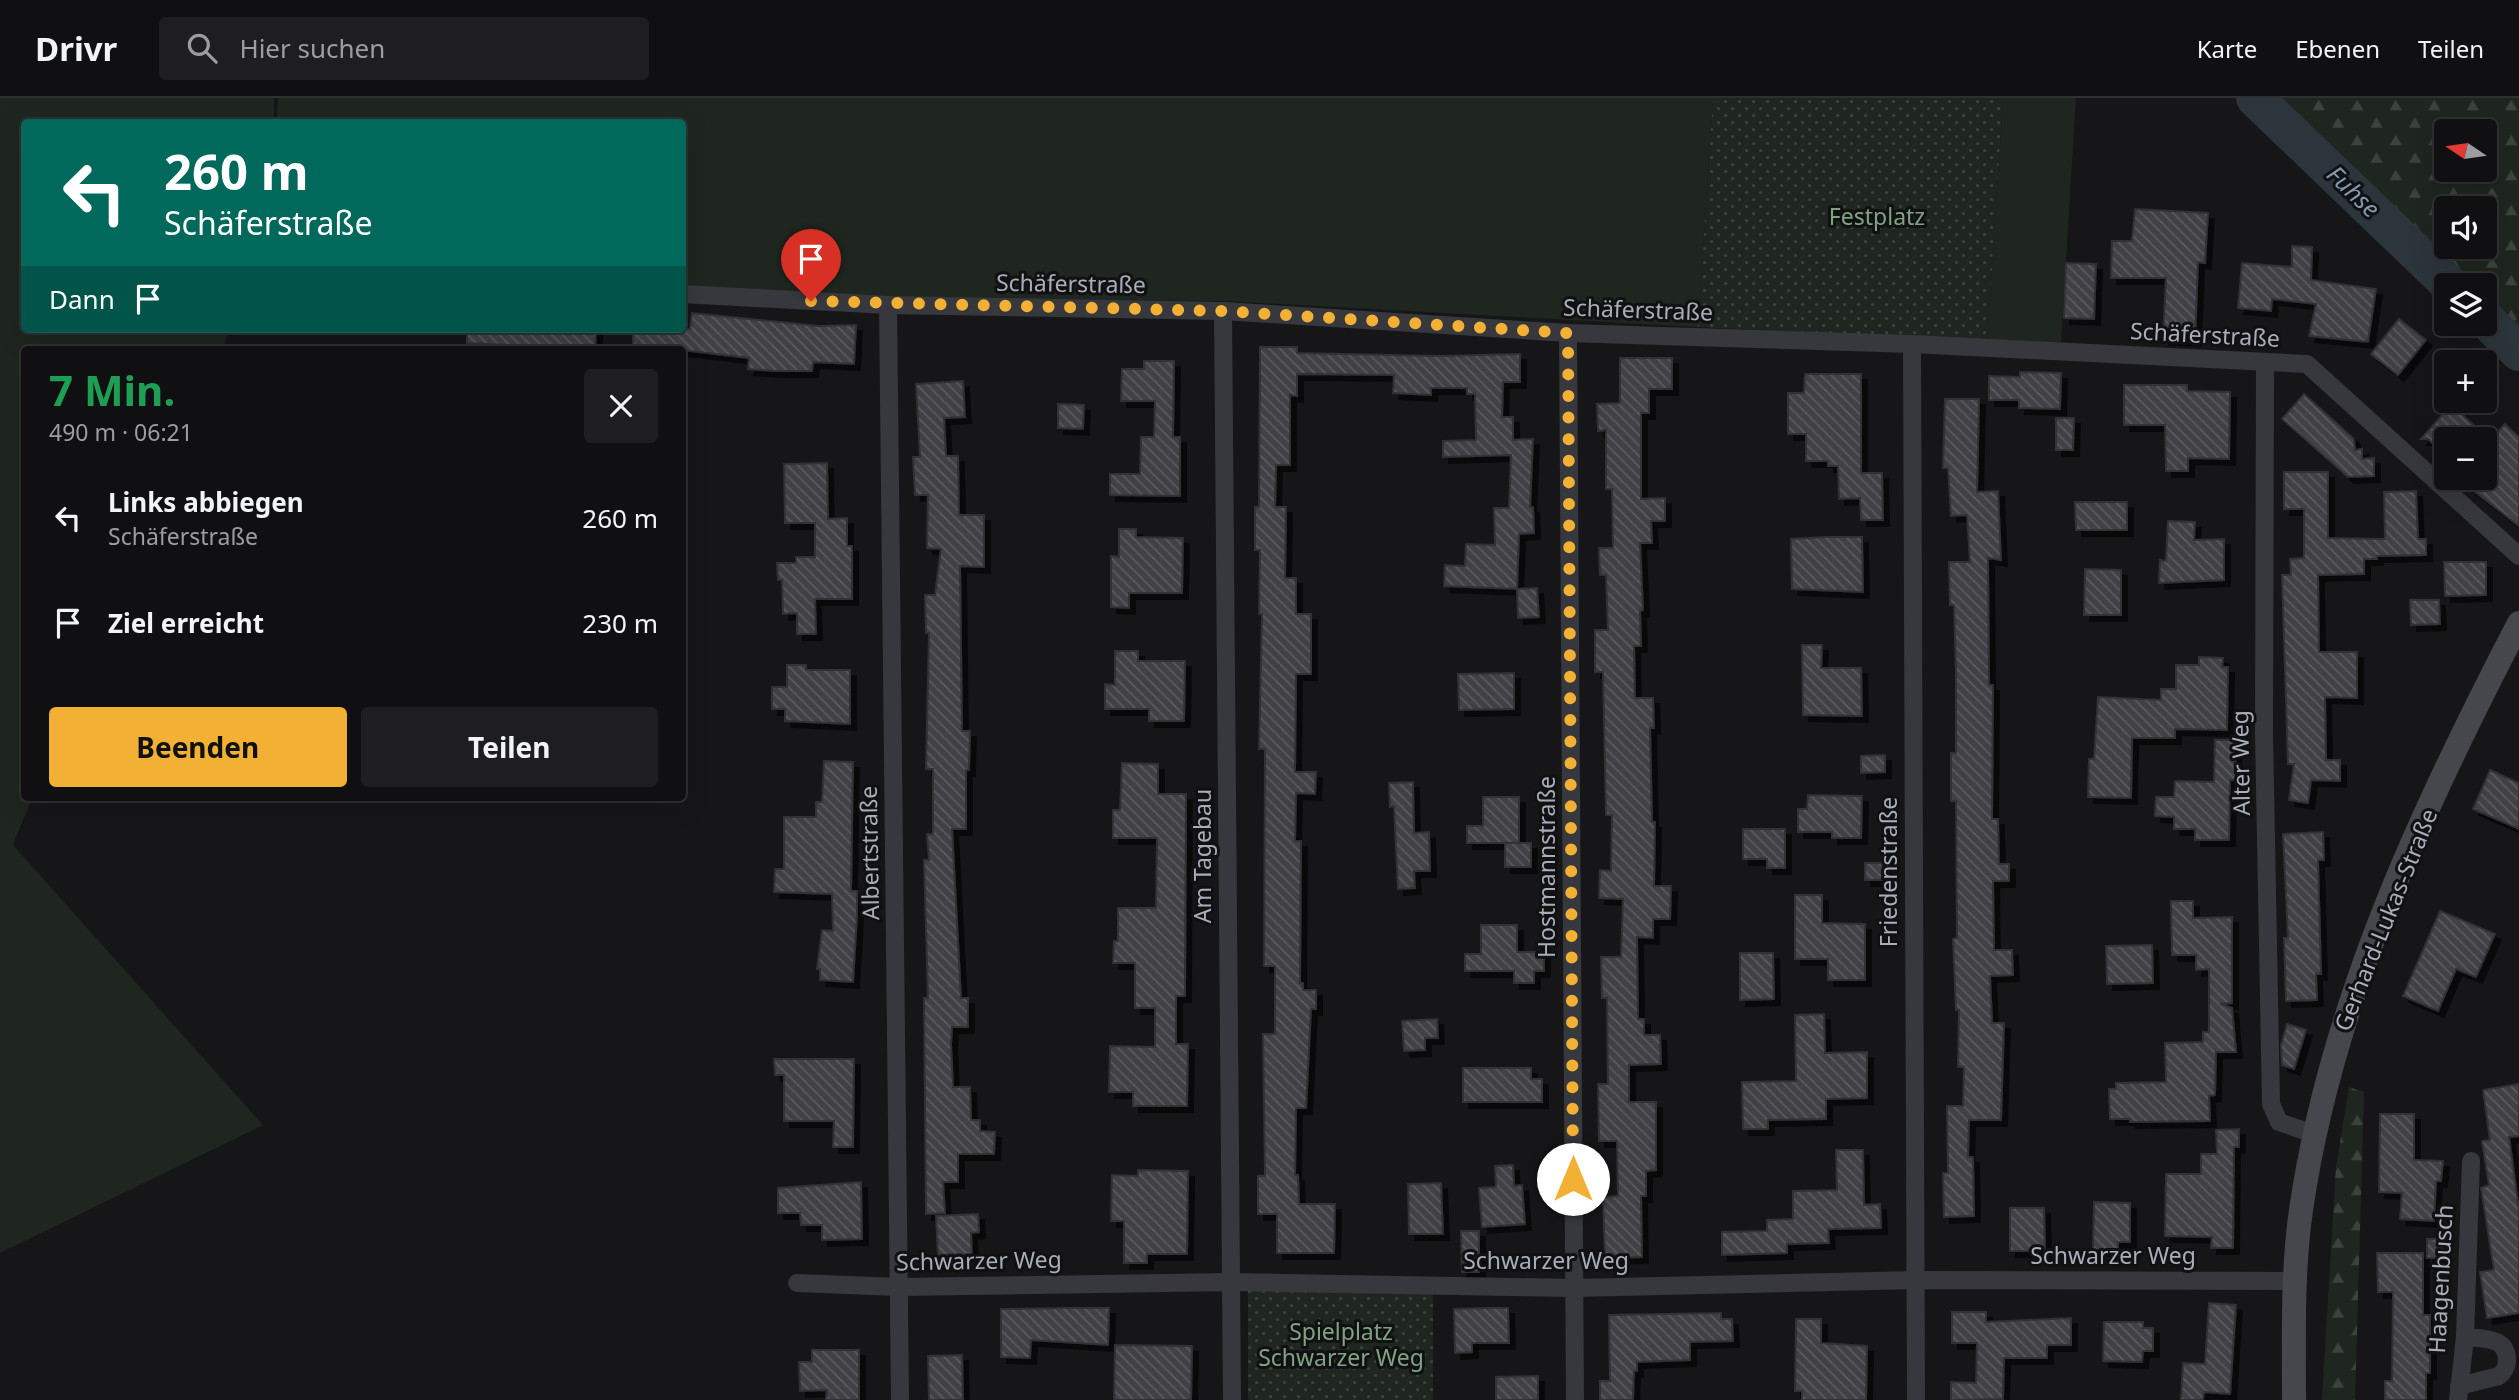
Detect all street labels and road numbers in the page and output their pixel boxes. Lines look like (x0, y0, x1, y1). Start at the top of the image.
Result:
street label: Schäferstraße (996, 266, 1146, 300)
street label: Schäferstraße (1563, 290, 1714, 328)
street label: Schäferstraße (2129, 314, 2281, 354)
street label: Alter Weg (2223, 710, 2257, 816)
street label: Hostmannstraße (1530, 776, 1562, 958)
street label: Albertstraße (852, 786, 886, 920)
street label: Am Tagebau (1186, 789, 1218, 923)
street label: Friedenstraße (1872, 797, 1904, 947)
street label: Gerhard-Lukas-Straße (2326, 804, 2444, 1036)
street label: Haagenbusch (2420, 1204, 2460, 1354)
street label: Schwarzer Weg (2030, 1239, 2196, 1271)
street label: Schwarzer Weg (896, 1243, 1062, 1277)
street label: Schwarzer Weg (1463, 1244, 1629, 1276)

